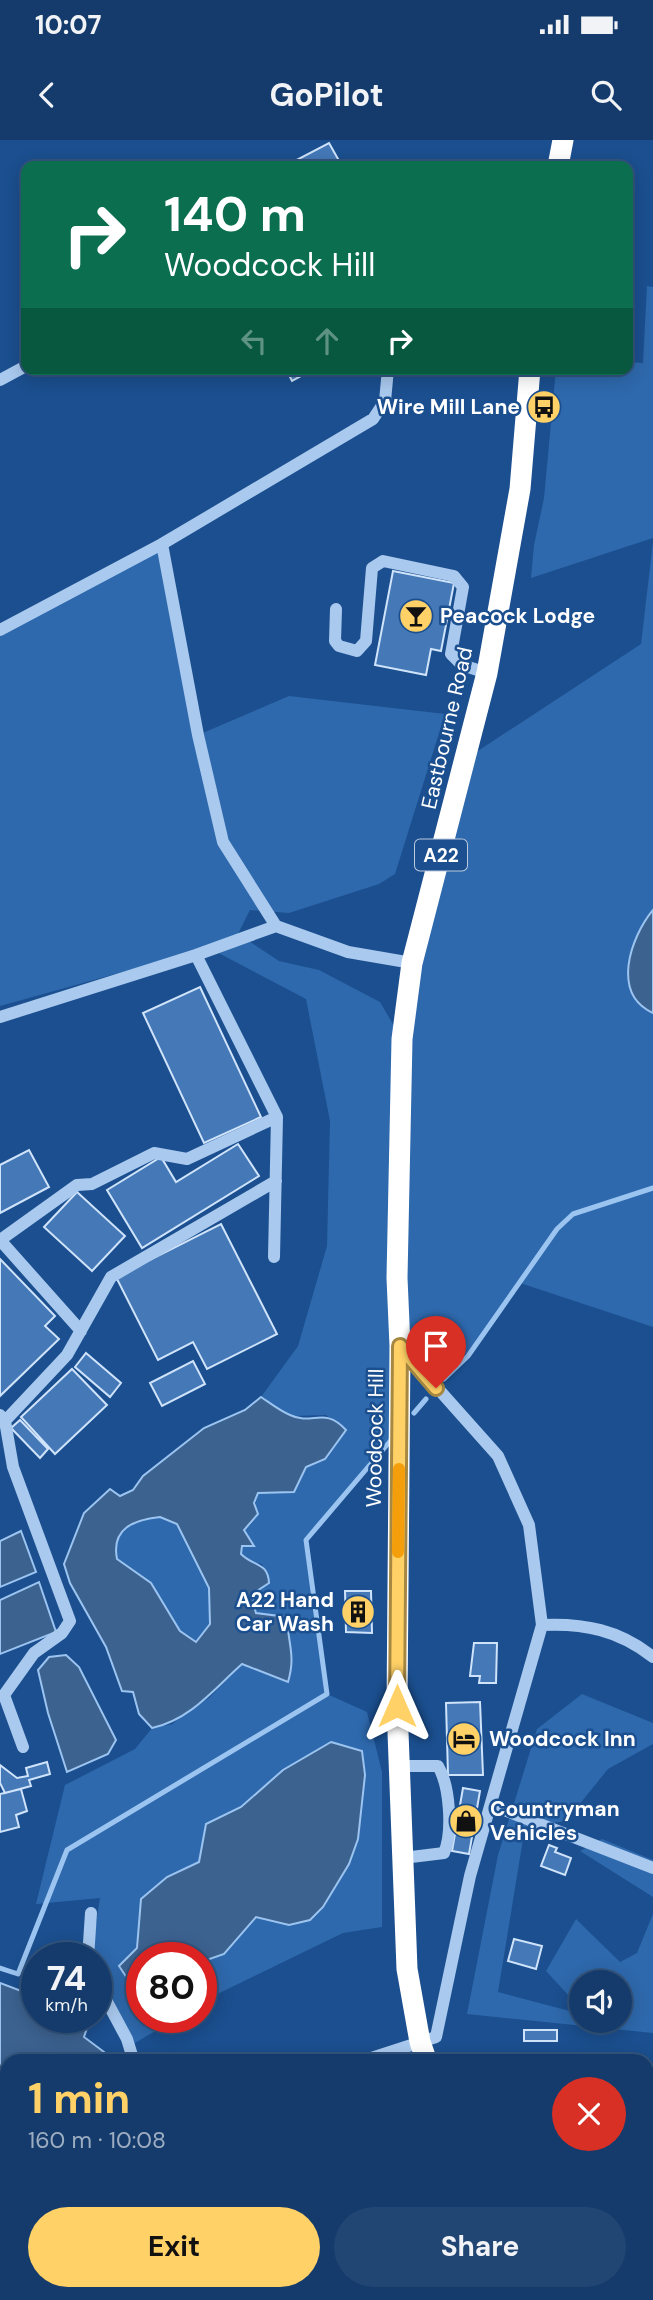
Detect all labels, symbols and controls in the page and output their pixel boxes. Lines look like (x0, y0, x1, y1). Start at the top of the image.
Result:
text: 10:07 (35, 8, 102, 42)
text: GoPilot (269, 74, 384, 116)
icon: back (28, 76, 66, 114)
icon: search (587, 76, 625, 114)
text: 140 m (164, 182, 306, 246)
icon: right (49, 189, 140, 280)
text: Woodcock Hill (164, 244, 375, 286)
icon: left (235, 322, 273, 360)
icon: ahead (308, 322, 346, 360)
icon: right (381, 322, 419, 360)
bus stop icon: Wire Mill Lane (525, 388, 563, 426)
place label: Wire Mill Lane (377, 393, 520, 421)
bar icon: Peacock Lodge (397, 597, 435, 635)
place label: Peacock Lodge (440, 602, 595, 630)
street label: Eastbourne Road (415, 644, 479, 812)
road number: A22 (415, 840, 467, 870)
pin (406, 1316, 466, 1388)
icon: arrive (417, 1327, 455, 1365)
street label: Woodcock Hill (360, 1368, 390, 1508)
place label: A22 Hand Car Wash (236, 1586, 334, 1638)
building icon: A22 Hand Car Wash (339, 1593, 377, 1631)
position arrow (360, 1669, 434, 1743)
hotel icon: Woodcock Inn (445, 1720, 483, 1758)
place label: Woodcock Inn (489, 1725, 636, 1753)
place label: Countryman Vehicles (490, 1795, 620, 1847)
shop icon: Countryman Vehicles (447, 1802, 485, 1840)
speed limit sign: 80 (126, 1942, 217, 2033)
text: 74 (47, 1955, 86, 2001)
map controls (569, 1970, 632, 2033)
button: sound (569, 1970, 632, 2033)
text: km/h (45, 1993, 88, 2017)
text: 1 min (28, 2071, 130, 2126)
button: close (552, 2077, 626, 2151)
text: 160 m · 10:08 (28, 2125, 166, 2155)
button: Exit (28, 2207, 320, 2287)
button: Share (334, 2207, 626, 2287)

